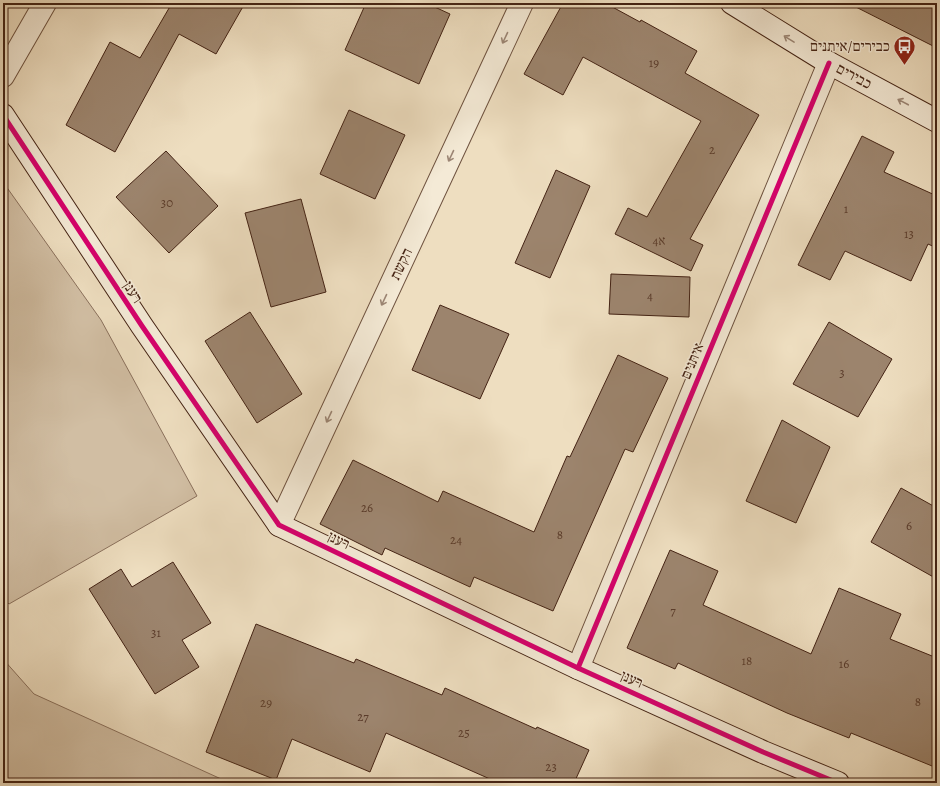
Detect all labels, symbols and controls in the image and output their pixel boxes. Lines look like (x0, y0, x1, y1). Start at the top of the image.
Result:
one-way arrow (501, 32, 509, 44)
bus stop icon: כבירים/איתנים (892, 33, 918, 66)
one-way arrow (783, 34, 795, 42)
place label: כבירים/איתנים (810, 36, 890, 56)
house number: 19 (649, 54, 659, 71)
street label: כבירים (833, 58, 875, 94)
one-way arrow (897, 98, 909, 106)
house number: 2 (709, 141, 715, 158)
one-way arrow (447, 150, 454, 162)
house number: 30 (161, 194, 173, 211)
house number: 1 (844, 200, 849, 217)
house number: 13 (904, 225, 914, 242)
house number: 4א (653, 232, 666, 249)
street label: הקשת (385, 245, 417, 283)
street label: רענן (118, 277, 148, 307)
house number: 4 (647, 287, 653, 304)
one-way arrow (380, 293, 387, 305)
street label: איתנים (675, 340, 709, 382)
house number: 3 (839, 364, 845, 381)
one-way arrow (325, 411, 332, 423)
house number: 26 (361, 499, 373, 516)
house number: 6 (906, 517, 912, 534)
street label: רענן (324, 526, 354, 554)
house number: 8 (557, 526, 563, 543)
house number: 24 (450, 531, 462, 548)
house number: 7 (670, 602, 676, 619)
house number: 31 (151, 624, 161, 641)
house number: 18 (742, 652, 752, 669)
house number: 16 (839, 655, 849, 672)
street label: רענן (618, 665, 646, 693)
house number: 8 (915, 693, 921, 710)
house number: 29 (260, 694, 272, 711)
house number: 27 (357, 708, 369, 725)
house number: 25 (458, 724, 470, 741)
house number: 23 (545, 758, 557, 775)

